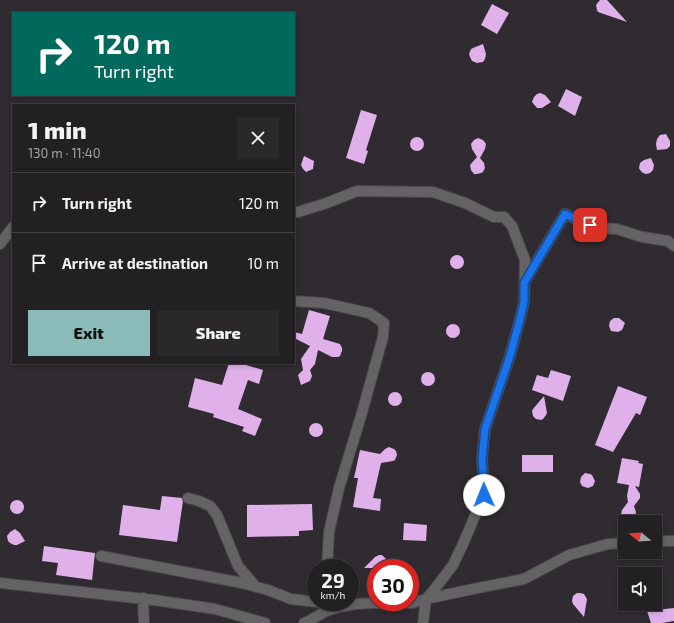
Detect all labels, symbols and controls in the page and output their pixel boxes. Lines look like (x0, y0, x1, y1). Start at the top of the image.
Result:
text: 120 m (94, 26, 171, 60)
icon: right (28, 28, 80, 80)
text: Turn right (94, 60, 174, 82)
text: 1 min (28, 115, 87, 144)
button: close (237, 117, 279, 159)
text: 130 m · 11:40 (28, 145, 101, 161)
icon: right (28, 192, 50, 214)
text: Turn right (62, 194, 132, 212)
text: 120 m (239, 194, 279, 212)
pin (573, 208, 607, 242)
icon: arrive (579, 214, 601, 236)
icon: arrive (28, 252, 50, 274)
text: Arrive at destination (62, 254, 208, 272)
text: 10 m (247, 254, 279, 272)
button: Exit (28, 310, 150, 356)
button: Share (158, 310, 279, 356)
position arrow (463, 474, 505, 516)
north arrow (618, 515, 662, 559)
map controls (618, 515, 662, 611)
speed limit sign: 30 (367, 559, 419, 611)
button: sound (618, 567, 662, 611)
text: 29 (321, 568, 345, 592)
text: km/h (321, 589, 345, 601)

